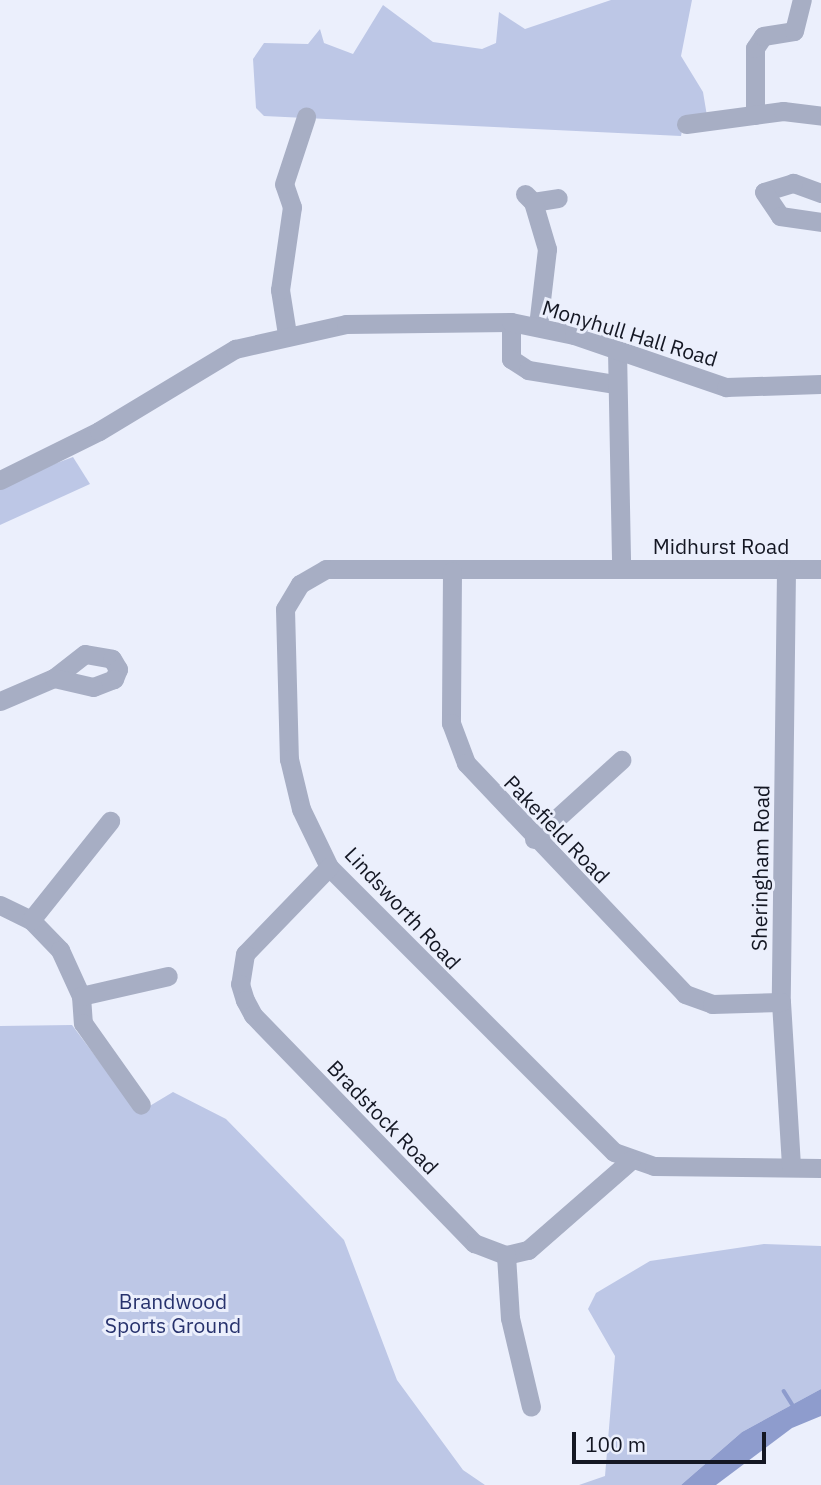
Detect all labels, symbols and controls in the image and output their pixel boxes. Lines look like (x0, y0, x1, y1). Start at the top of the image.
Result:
street label: Monyhull Hall Road (539, 294, 721, 372)
street label: Midhurst Road (653, 533, 789, 559)
street label: Pakefield Road (499, 770, 615, 888)
street label: Sheringham Road (746, 785, 774, 951)
street label: Lindsworth Road (340, 842, 466, 974)
street label: Bradstock Road (322, 1055, 444, 1179)
park label: Brandwood Sports Ground (105, 1288, 241, 1338)
scale bar (576, 1418, 770, 1462)
text: 100 m (585, 1430, 646, 1458)

